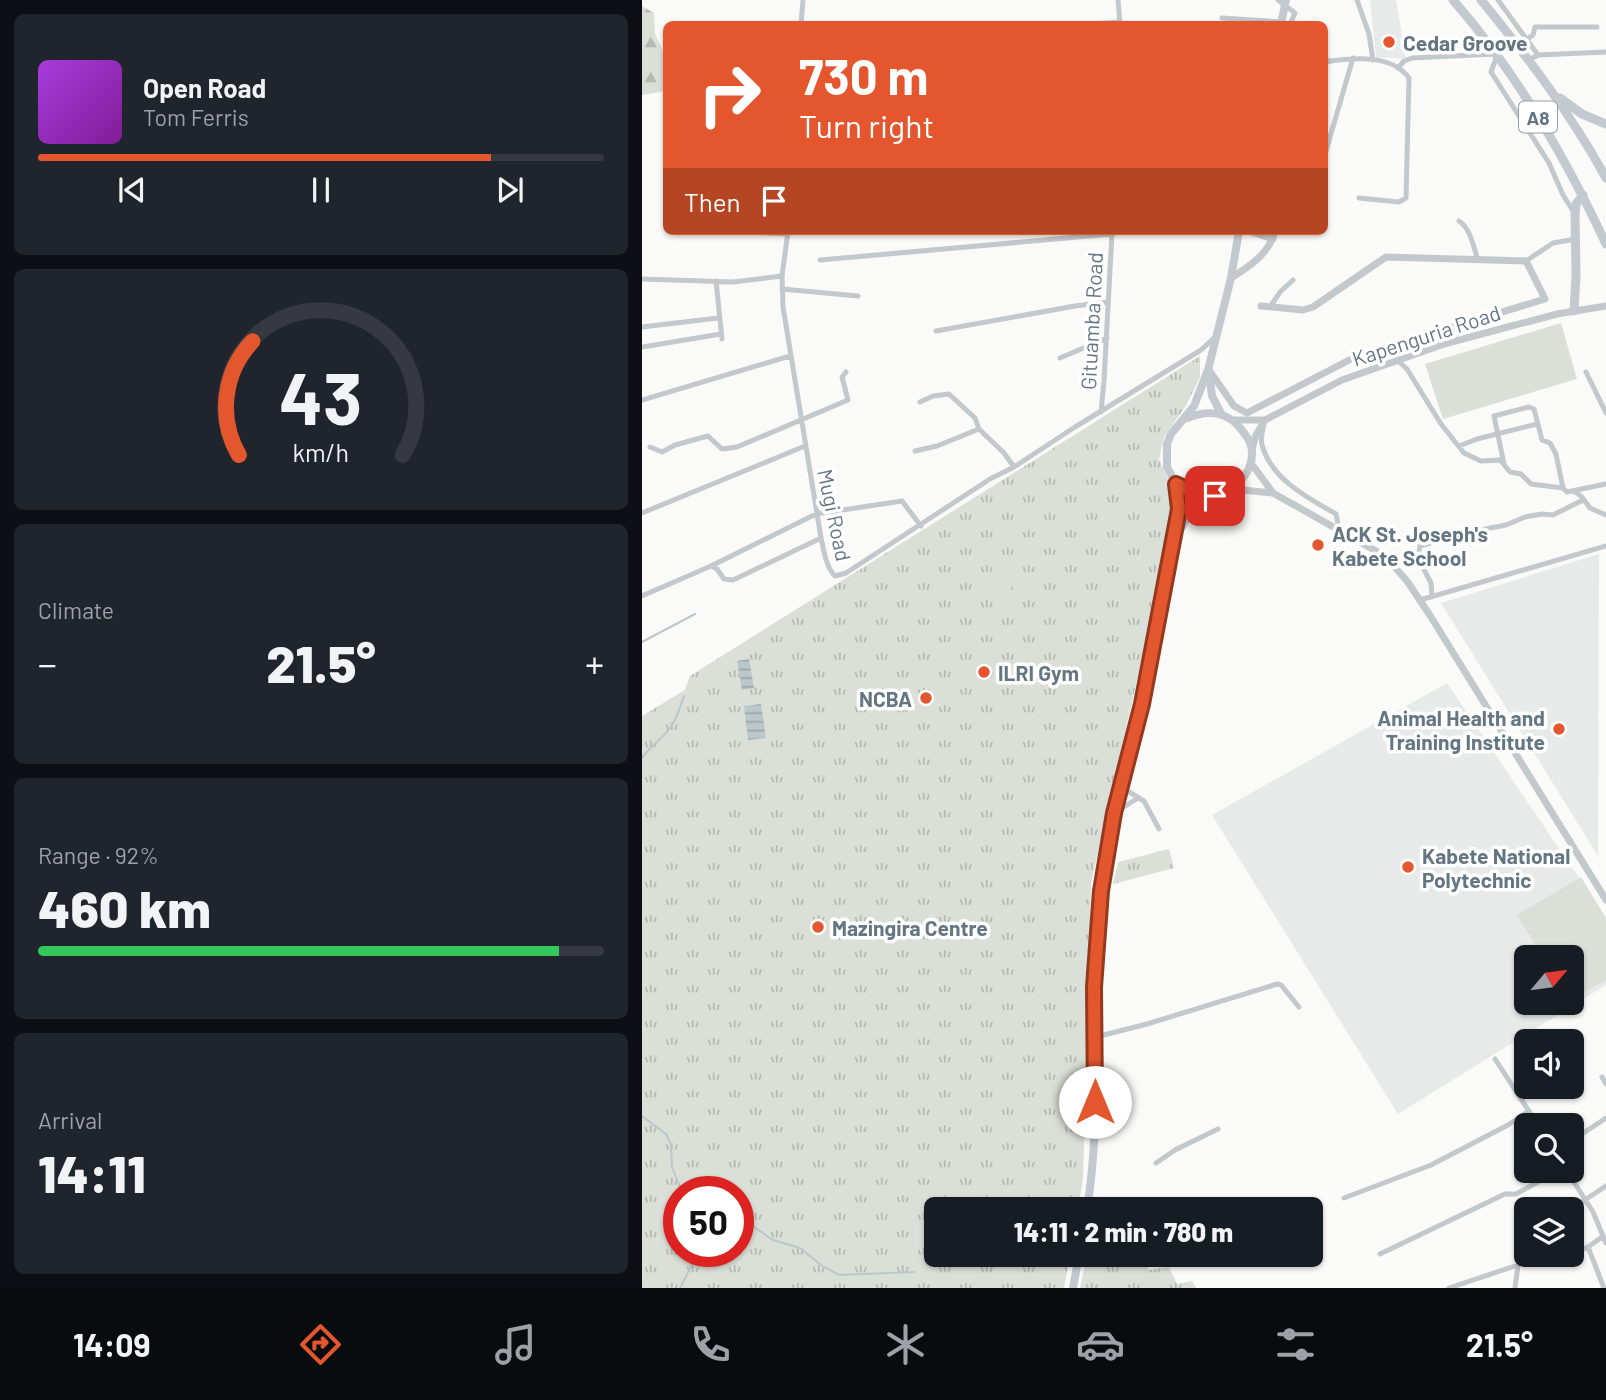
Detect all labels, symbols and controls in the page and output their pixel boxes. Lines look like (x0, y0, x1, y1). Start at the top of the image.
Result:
place label: Cedar Groove (1403, 30, 1528, 55)
marker: Cedar Groove (1381, 34, 1397, 50)
text: 730 m (799, 46, 928, 105)
icon: right (684, 49, 775, 140)
text: Open Road (143, 72, 266, 103)
road number: A8 (1519, 102, 1557, 132)
text: Tom Ferris (143, 103, 249, 131)
text: Turn right (799, 106, 934, 144)
icon: previous (113, 171, 151, 209)
icon: pause (302, 171, 340, 209)
icon: next (491, 171, 529, 209)
icon: arrive (755, 182, 793, 220)
text: Then (684, 186, 741, 217)
street label: Gituamba Road (1075, 251, 1107, 391)
street label: Kapenguria Road (1349, 299, 1503, 371)
text: 43 (279, 353, 363, 441)
text: km/h (293, 437, 349, 467)
pin (1185, 466, 1245, 526)
street label: Mugi Road (813, 467, 857, 563)
icon: arrive (1196, 477, 1234, 515)
place label: ACK St. Joseph's Kabete School (1332, 521, 1488, 570)
marker: ACK St. Joseph's Kabete School (1310, 537, 1326, 553)
text: Climate (38, 596, 114, 624)
text: 21.5° (266, 631, 376, 693)
text: − (38, 640, 57, 686)
text: + (585, 640, 604, 686)
place label: ILRI Gym (998, 660, 1079, 685)
marker: ILRI Gym (976, 664, 992, 680)
place label: NCBA (859, 686, 912, 711)
marker: NCBA (918, 690, 934, 706)
place label: Animal Health and Training Institute (1377, 705, 1545, 754)
marker: Animal Health and Training Institute (1551, 721, 1567, 737)
text: Range · 92% (38, 841, 159, 869)
place label: Kabete National Polytechnic (1422, 843, 1570, 892)
marker: Kabete National Polytechnic (1400, 859, 1416, 875)
text: 460 km (38, 876, 211, 938)
place label: Mazingira Centre (832, 915, 988, 940)
marker: Mazingira Centre (810, 919, 826, 935)
north arrow (1514, 945, 1584, 1015)
map controls (1514, 945, 1584, 1267)
button: sound (1514, 1029, 1584, 1099)
position arrow (1058, 1065, 1132, 1139)
text: Arrival (38, 1106, 102, 1134)
button: search (1514, 1113, 1584, 1183)
text: 14:11 (38, 1141, 146, 1203)
speed limit sign: 50 (663, 1176, 754, 1267)
button: layers (1514, 1197, 1584, 1267)
text: 14:11 · 2 min · 780 m (1014, 1216, 1233, 1247)
icon: directions (296, 1320, 345, 1369)
icon: music (491, 1320, 540, 1369)
icon: phone (686, 1320, 735, 1369)
icon: climate (881, 1320, 930, 1369)
icon: car (1076, 1320, 1125, 1369)
icon: filters (1271, 1320, 1320, 1369)
text: 14:09 (73, 1325, 151, 1363)
text: 21.5° (1466, 1325, 1533, 1363)

